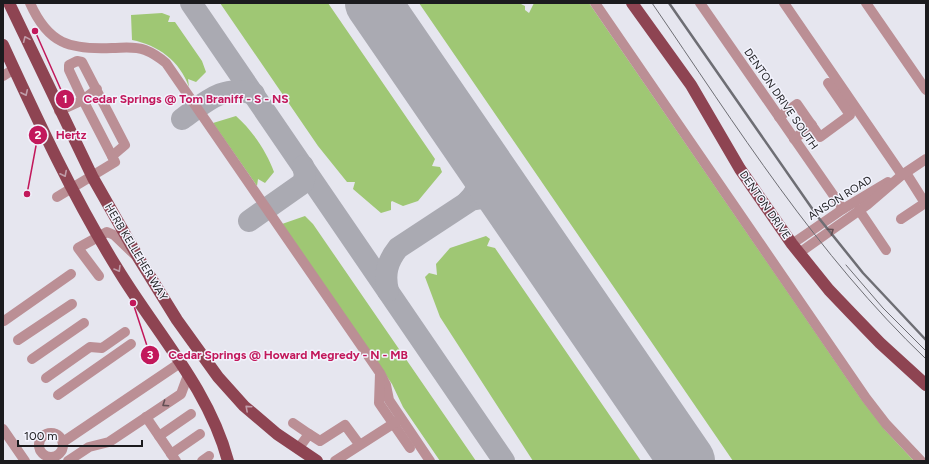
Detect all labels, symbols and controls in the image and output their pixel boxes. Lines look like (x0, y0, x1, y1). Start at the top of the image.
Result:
one-way arrow (23, 36, 31, 43)
street label: DENTON DRIVE SOUTH (741, 46, 821, 152)
callout: Cedar Springs @ Tom Braniff - S - NS (55, 87, 296, 111)
one-way arrow (20, 89, 28, 96)
text: 1 (62, 92, 68, 106)
text: Cedar Springs @ Tom Braniff - S - NS (84, 92, 288, 106)
callout: Hertz (28, 123, 95, 147)
text: 2 (35, 128, 42, 142)
text: Hertz (56, 128, 87, 142)
street label: DENTON DRIVE (737, 168, 793, 242)
one-way arrow (59, 170, 66, 177)
street label: ANSON ROAD (806, 173, 875, 223)
street label: HERB KELLEHER WAY (102, 201, 170, 303)
one-way arrow (826, 228, 833, 235)
one-way arrow (113, 265, 120, 272)
callout: Cedar Springs @ Howard Megredy - N - MB (140, 343, 416, 367)
text: 3 (147, 348, 154, 362)
text: Cedar Springs @ Howard Megredy - N - MB (168, 348, 408, 362)
one-way arrow (162, 399, 169, 407)
one-way arrow (245, 406, 252, 413)
scale bar (18, 422, 142, 448)
text: 100 m (24, 429, 58, 443)

